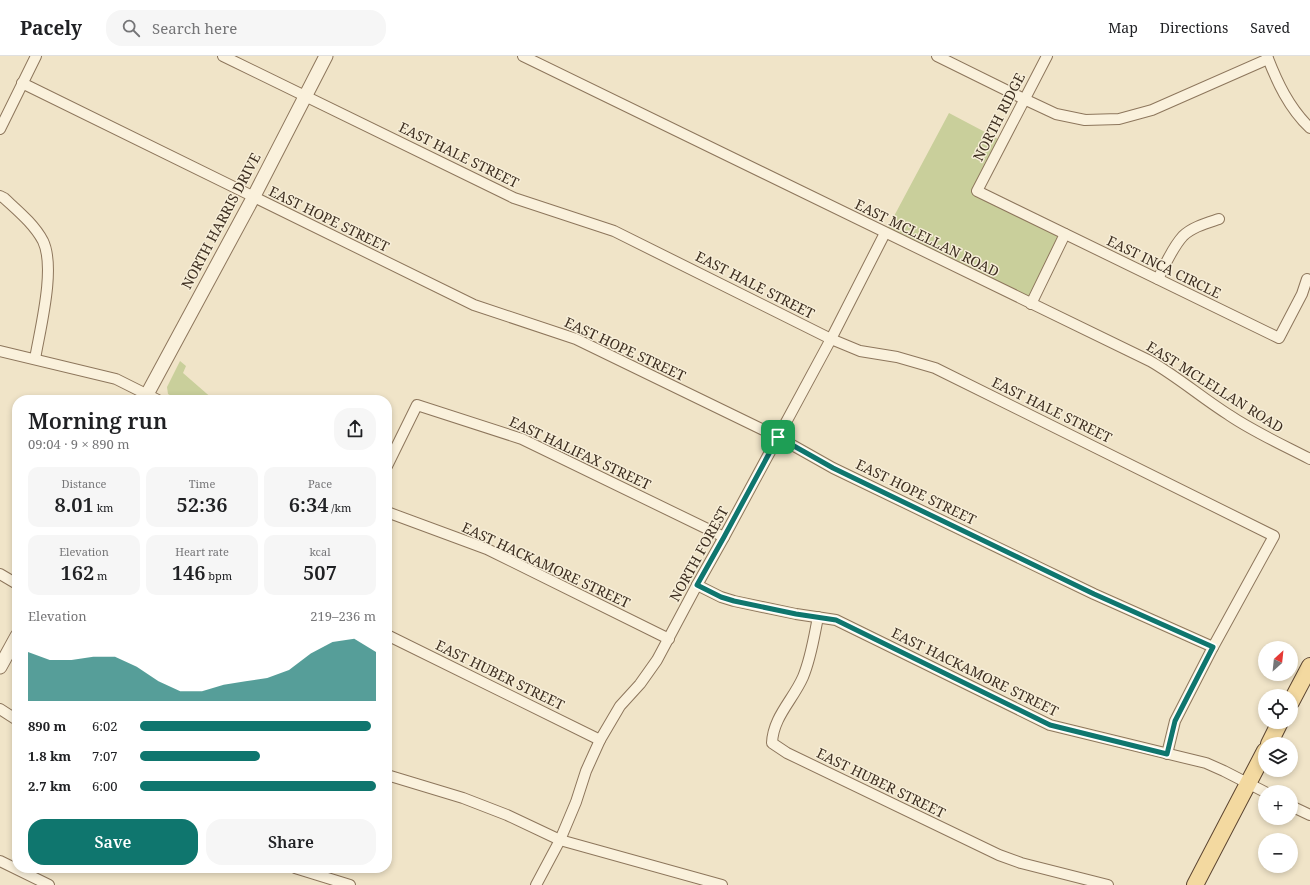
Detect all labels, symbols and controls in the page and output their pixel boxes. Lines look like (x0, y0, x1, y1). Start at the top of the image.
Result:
search box (106, 10, 386, 46)
text: Pacely (20, 15, 82, 41)
icon: search (120, 17, 142, 39)
text: Search here (152, 18, 237, 38)
text: Map (1108, 18, 1138, 37)
text: Directions (1160, 18, 1228, 37)
text: Saved (1250, 18, 1290, 37)
street label: NORTH RIDGE (968, 69, 1029, 164)
street label: EAST HALE STREET (396, 117, 523, 192)
street label: NORTH HARRIS DRIVE (177, 149, 265, 292)
street label: EAST HOPE STREET (266, 181, 393, 256)
street label: EAST MCLELLAN ROAD (852, 194, 1002, 281)
street label: EAST INCA CIRCLE (1104, 231, 1225, 303)
street label: EAST HALE STREET (692, 246, 818, 323)
street label: EAST HOPE STREET (562, 312, 689, 385)
street label: EAST MCLELLAN ROAD (1143, 337, 1287, 437)
street label: EAST HALE STREET (989, 372, 1116, 447)
text: Morning run (28, 405, 167, 435)
button: share (334, 408, 376, 450)
street label: EAST HALIFAX STREET (506, 411, 654, 494)
pin (761, 420, 795, 454)
icon: arrive (767, 426, 789, 448)
text: 09:04 · 9 × 890 m (28, 435, 130, 453)
street label: EAST HOPE STREET (853, 454, 980, 529)
text: Distance (62, 476, 106, 491)
text: Time (189, 476, 215, 491)
text: Pace (308, 476, 332, 491)
text: 8.01 (54, 491, 94, 518)
text: 52:36 (177, 491, 227, 518)
text: 6:34 (289, 491, 328, 518)
text: km (94, 500, 114, 515)
text: /km (328, 500, 351, 515)
street label: NORTH FOREST (665, 503, 733, 605)
street label: EAST HACKAMORE STREET (459, 517, 634, 612)
text: Elevation (59, 544, 109, 559)
text: Heart rate (175, 544, 229, 559)
text: kcal (309, 544, 331, 559)
text: 162 (60, 559, 94, 586)
text: 146 (172, 559, 206, 586)
text: 507 (303, 559, 337, 586)
text: m (94, 568, 108, 583)
text: bpm (206, 568, 232, 583)
text: Elevation (28, 607, 87, 625)
text: 219–236 m (310, 607, 376, 625)
street label: EAST HACKAMORE STREET (889, 623, 1062, 720)
street label: EAST HUBER STREET (433, 635, 568, 714)
north arrow (1258, 641, 1298, 681)
map controls (1258, 641, 1298, 873)
button: locate (1258, 689, 1298, 729)
text: 890 m (28, 717, 66, 735)
text: 6:02 (92, 717, 118, 735)
button: layers (1258, 737, 1298, 777)
street label: EAST HUBER STREET (814, 743, 949, 822)
text: 1.8 km (28, 747, 71, 765)
text: 7:07 (92, 747, 118, 765)
text: 2.7 km (28, 777, 71, 795)
text: 6:00 (92, 777, 118, 795)
button: + (1258, 785, 1298, 825)
button: Save (28, 819, 198, 865)
button: Share (206, 819, 376, 865)
button: − (1258, 833, 1298, 873)

